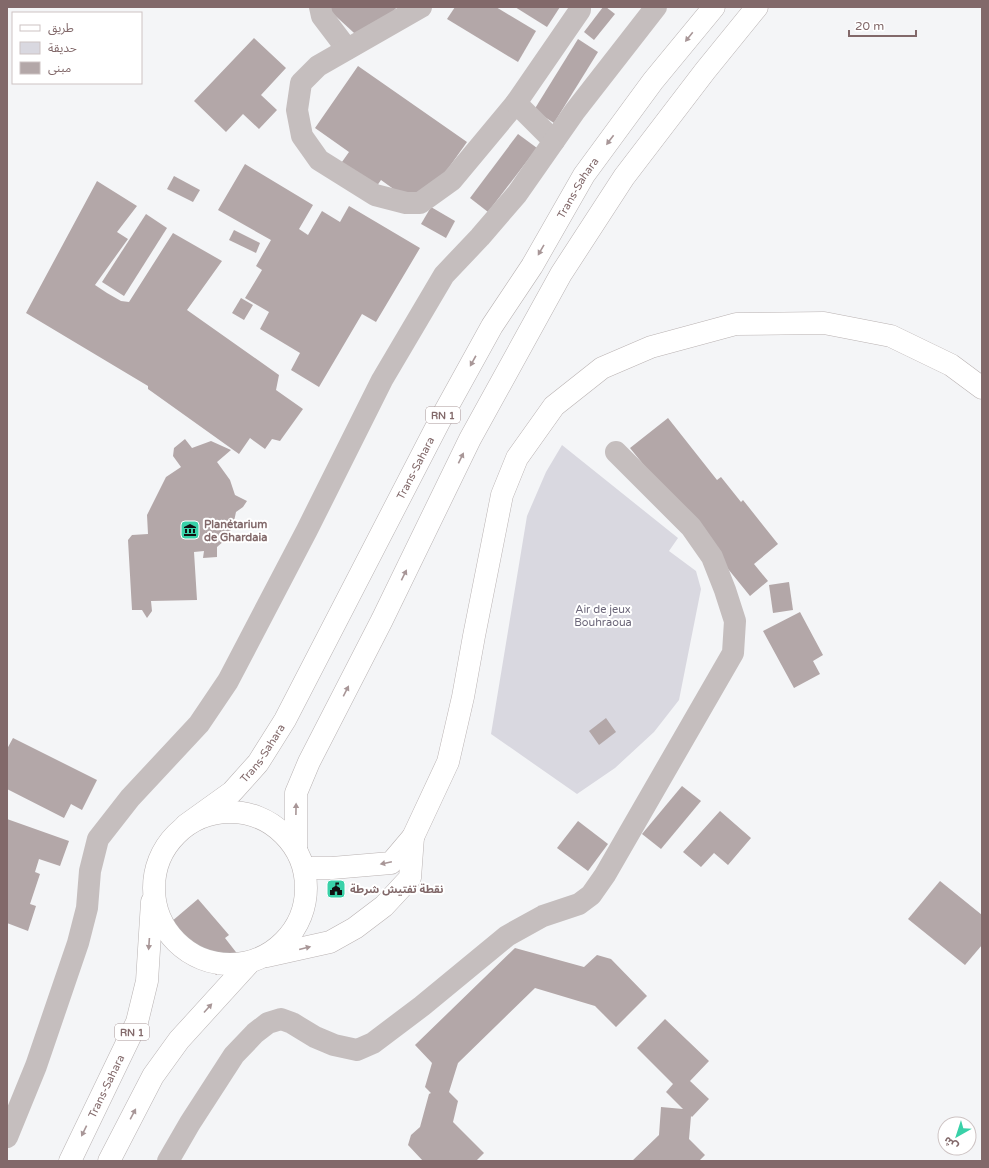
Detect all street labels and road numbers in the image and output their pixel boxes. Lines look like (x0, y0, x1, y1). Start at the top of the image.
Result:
street label: Trans-Sahara (555, 155, 602, 221)
road number: RN 1 (426, 407, 460, 423)
street label: Trans-Sahara (394, 435, 437, 502)
street label: Trans-Sahara (237, 722, 288, 786)
road number: RN 1 (115, 1024, 149, 1040)
street label: Trans-Sahara (86, 1053, 127, 1120)

